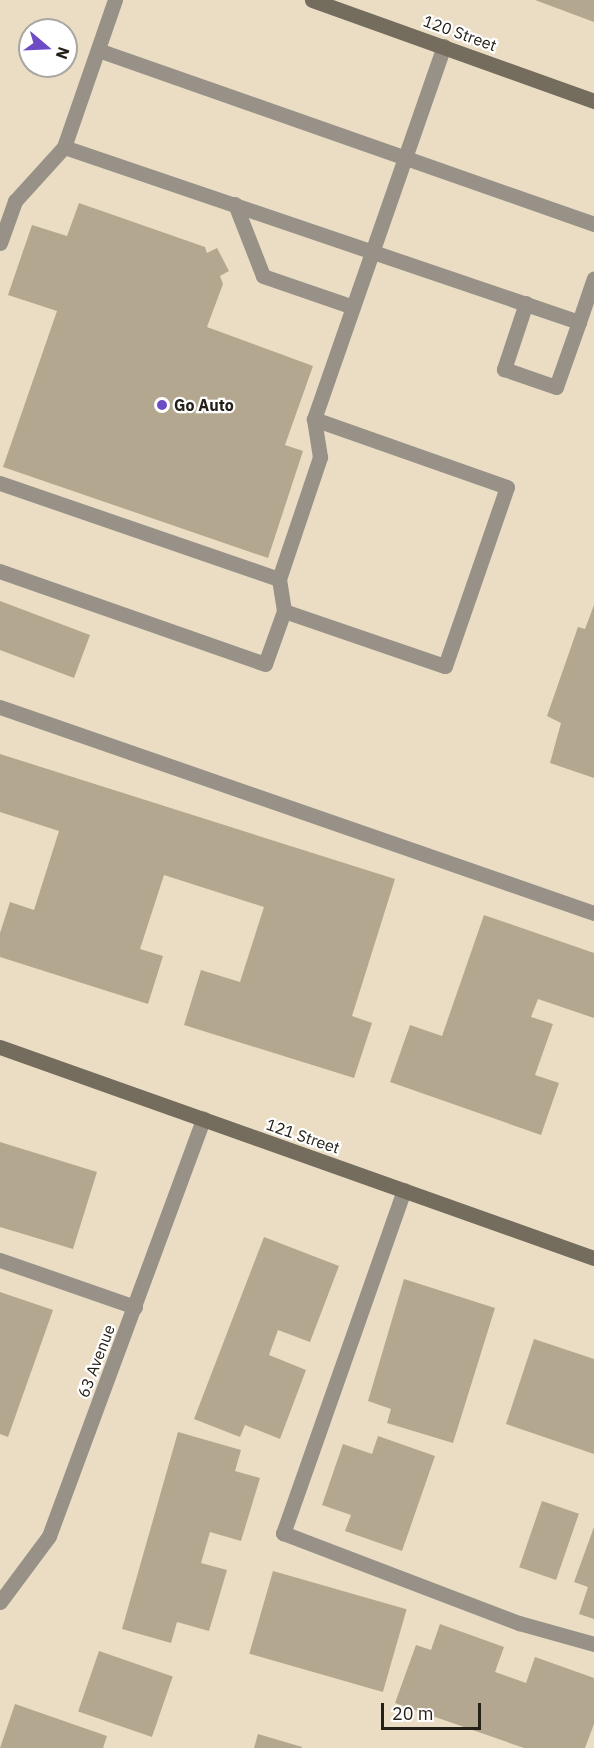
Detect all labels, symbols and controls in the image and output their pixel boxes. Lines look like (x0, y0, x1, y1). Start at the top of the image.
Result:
street label: 120 Street (421, 11, 499, 55)
north arrow (18, 18, 78, 78)
text: N (52, 44, 74, 62)
place label: Go Auto (174, 395, 234, 415)
marker: Go Auto (155, 398, 169, 412)
street label: 121 Street (264, 1114, 342, 1158)
street label: 63 Avenue (73, 1322, 119, 1400)
scale bar (384, 1691, 484, 1729)
text: 20 m (392, 1702, 434, 1725)

